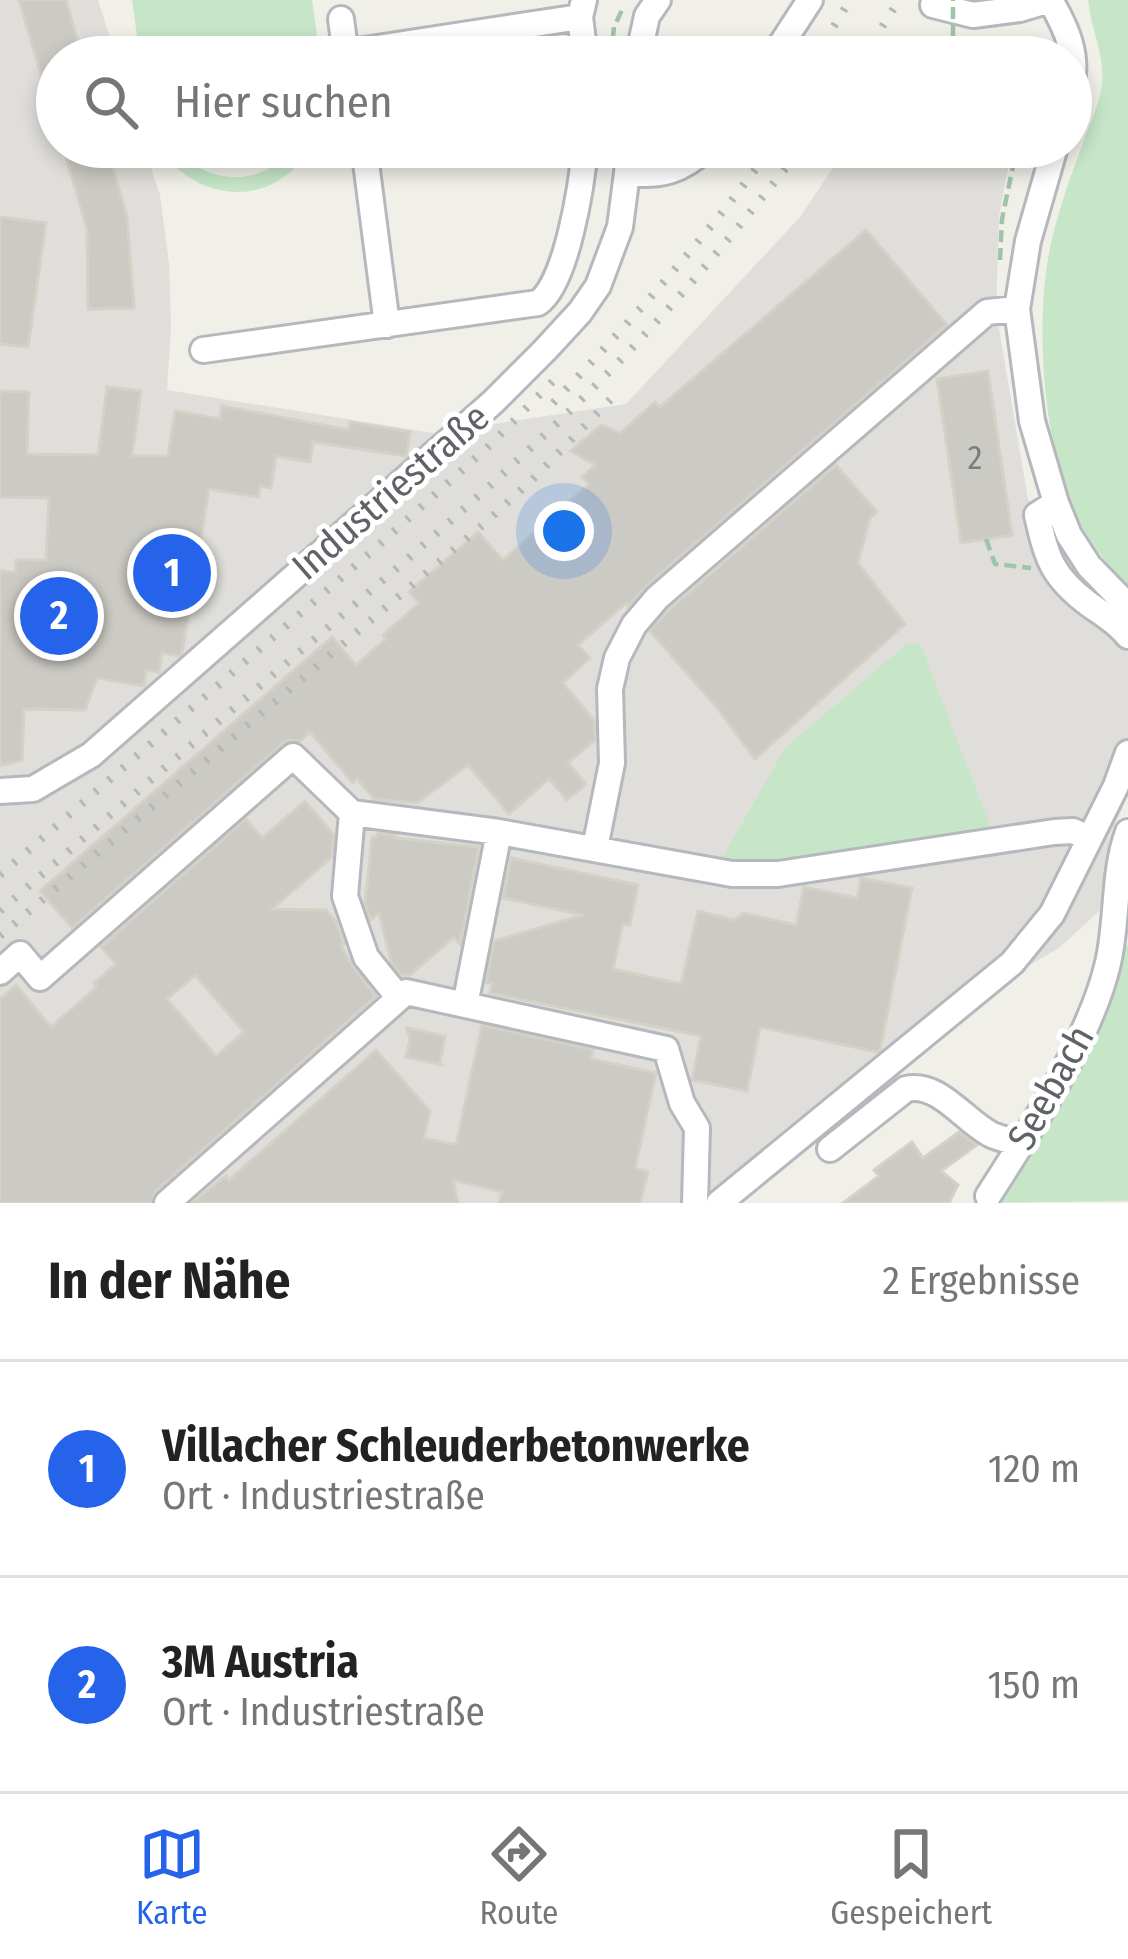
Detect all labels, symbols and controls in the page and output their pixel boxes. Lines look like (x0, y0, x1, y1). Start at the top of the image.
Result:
search box (36, 36, 1092, 168)
icon: search (78, 69, 144, 135)
text: Hier suchen (174, 75, 393, 129)
street label: Industriestraße (283, 394, 498, 590)
house number: 2 (968, 438, 982, 478)
your location (534, 501, 594, 561)
pin: 1 (133, 528, 211, 618)
pin: 2 (20, 571, 98, 661)
street label: Seebach (998, 1017, 1104, 1158)
text: In der Nähe (48, 1250, 290, 1312)
text: 2 Ergebnisse (882, 1258, 1080, 1304)
text: Villacher Schleuderbetonwerke (162, 1419, 750, 1473)
text: 1 (79, 1446, 95, 1492)
text: 120 m (988, 1446, 1080, 1492)
text: Ort · Industriestraße (162, 1473, 485, 1519)
text: 3M Austria (162, 1635, 359, 1689)
text: 2 (78, 1662, 96, 1708)
text: 150 m (987, 1662, 1080, 1708)
text: Ort · Industriestraße (162, 1689, 485, 1735)
tab: Karte (136, 1821, 208, 1933)
tab: Route (480, 1821, 558, 1933)
tab: Gespeichert (830, 1821, 992, 1933)

